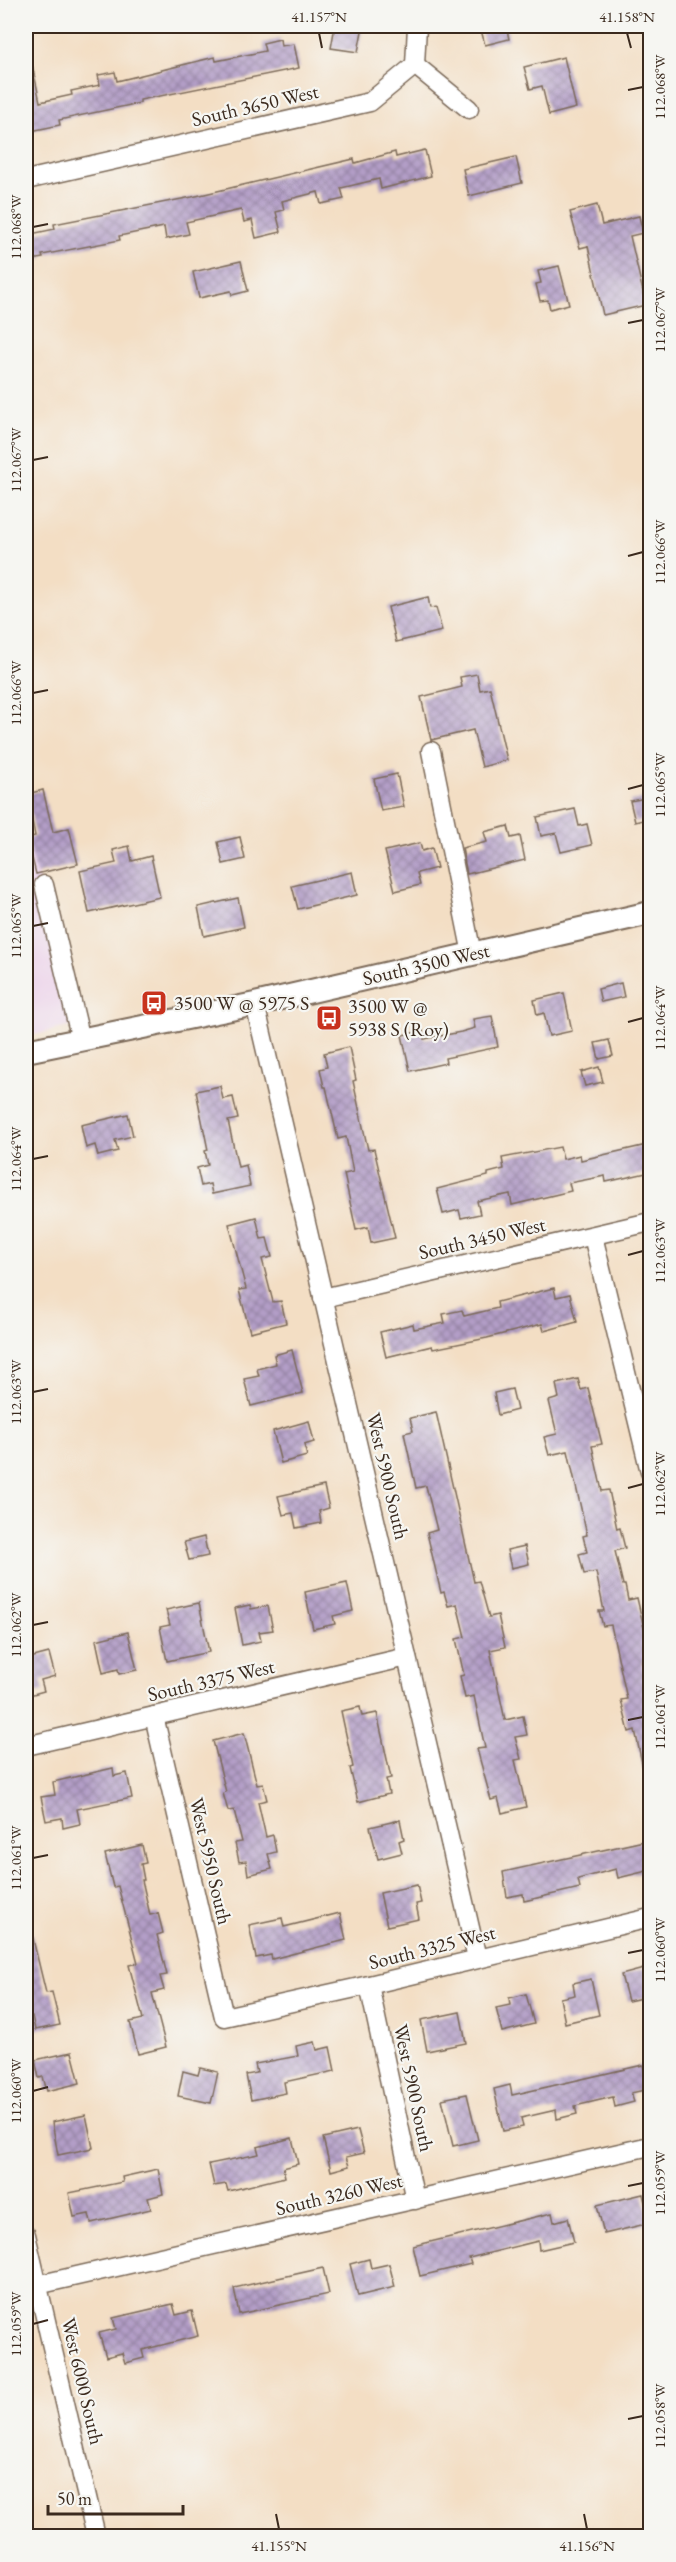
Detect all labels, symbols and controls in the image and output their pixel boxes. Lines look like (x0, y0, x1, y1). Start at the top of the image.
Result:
text: 41.157°N (291, 7, 347, 26)
text: 41.158°N (599, 7, 655, 26)
text: 112.068°W (650, 54, 669, 119)
street label: South 3650 West (189, 78, 322, 132)
text: 112.068°W (6, 194, 25, 259)
text: 112.067°W (650, 287, 669, 352)
text: 112.067°W (6, 427, 25, 492)
text: 112.066°W (650, 519, 669, 584)
text: 112.066°W (6, 660, 25, 725)
text: 112.065°W (650, 752, 669, 817)
text: 112.065°W (6, 893, 25, 958)
street label: South 3500 West (360, 937, 493, 991)
text: 112.064°W (650, 985, 669, 1050)
bus stop icon: 3500 W @ 5975 S (139, 988, 169, 1018)
place label: 3500 W @ 5975 S (174, 990, 309, 1016)
place label: 3500 W @ 5938 S (Roy) (348, 993, 449, 1042)
bus stop icon: 3500 W @ 5938 S (Roy) (314, 1003, 344, 1033)
text: 112.064°W (6, 1126, 25, 1191)
street label: South 3450 West (416, 1211, 549, 1265)
text: 112.063°W (650, 1218, 669, 1283)
text: 112.063°W (6, 1359, 25, 1424)
street label: West 5900 South (361, 1410, 415, 1542)
text: 112.062°W (650, 1451, 669, 1516)
text: 112.062°W (6, 1592, 25, 1657)
street label: South 3375 West (145, 1653, 278, 1707)
text: 112.061°W (650, 1684, 669, 1749)
street label: West 5950 South (184, 1795, 238, 1927)
text: 112.061°W (6, 1825, 25, 1890)
text: 112.060°W (650, 1917, 669, 1982)
street label: South 3325 West (366, 1919, 499, 1975)
street label: West 5900 South (388, 2022, 440, 2154)
text: 112.060°W (6, 2058, 25, 2123)
text: 112.059°W (650, 2150, 669, 2215)
street label: South 3260 West (273, 2167, 406, 2221)
text: 112.059°W (6, 2291, 25, 2356)
street label: West 6000 South (56, 2315, 110, 2447)
text: 112.058°W (650, 2383, 669, 2448)
scale bar (48, 2478, 183, 2516)
text: 50 m (57, 2487, 92, 2510)
text: 41.155°N (251, 2536, 307, 2555)
text: 41.156°N (559, 2536, 615, 2555)

